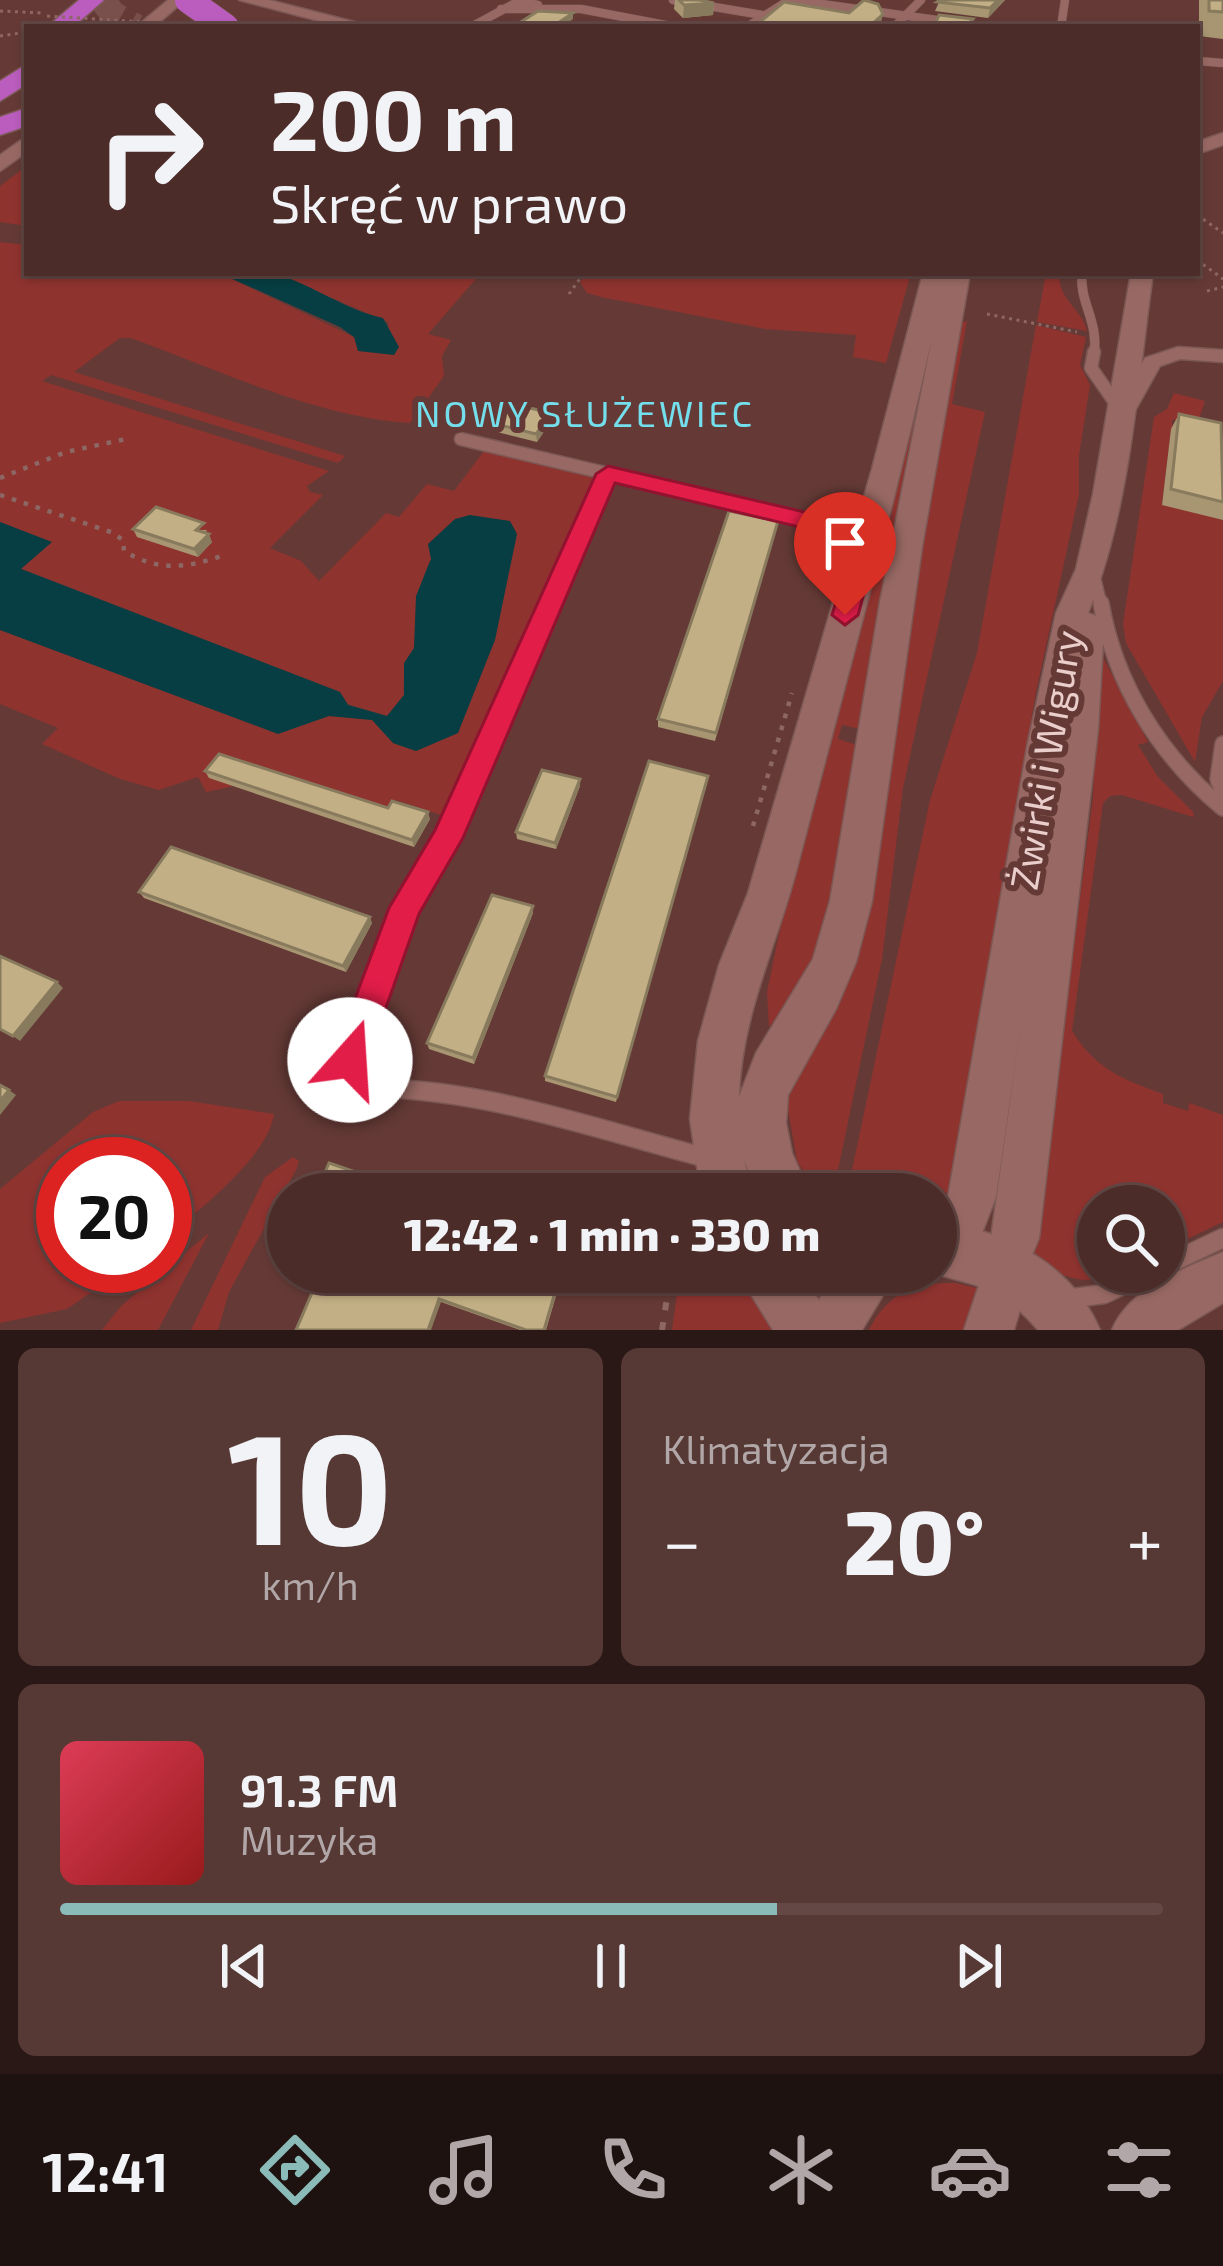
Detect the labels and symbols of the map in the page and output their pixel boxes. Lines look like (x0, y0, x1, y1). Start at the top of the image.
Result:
district label: NOWY SŁUŻEWIEC (415, 391, 755, 434)
pin (794, 492, 896, 615)
street label: Żwirki i Wigury (999, 627, 1090, 893)
position arrow (287, 997, 413, 1123)
speed limit sign: 20 (36, 1137, 192, 1293)

